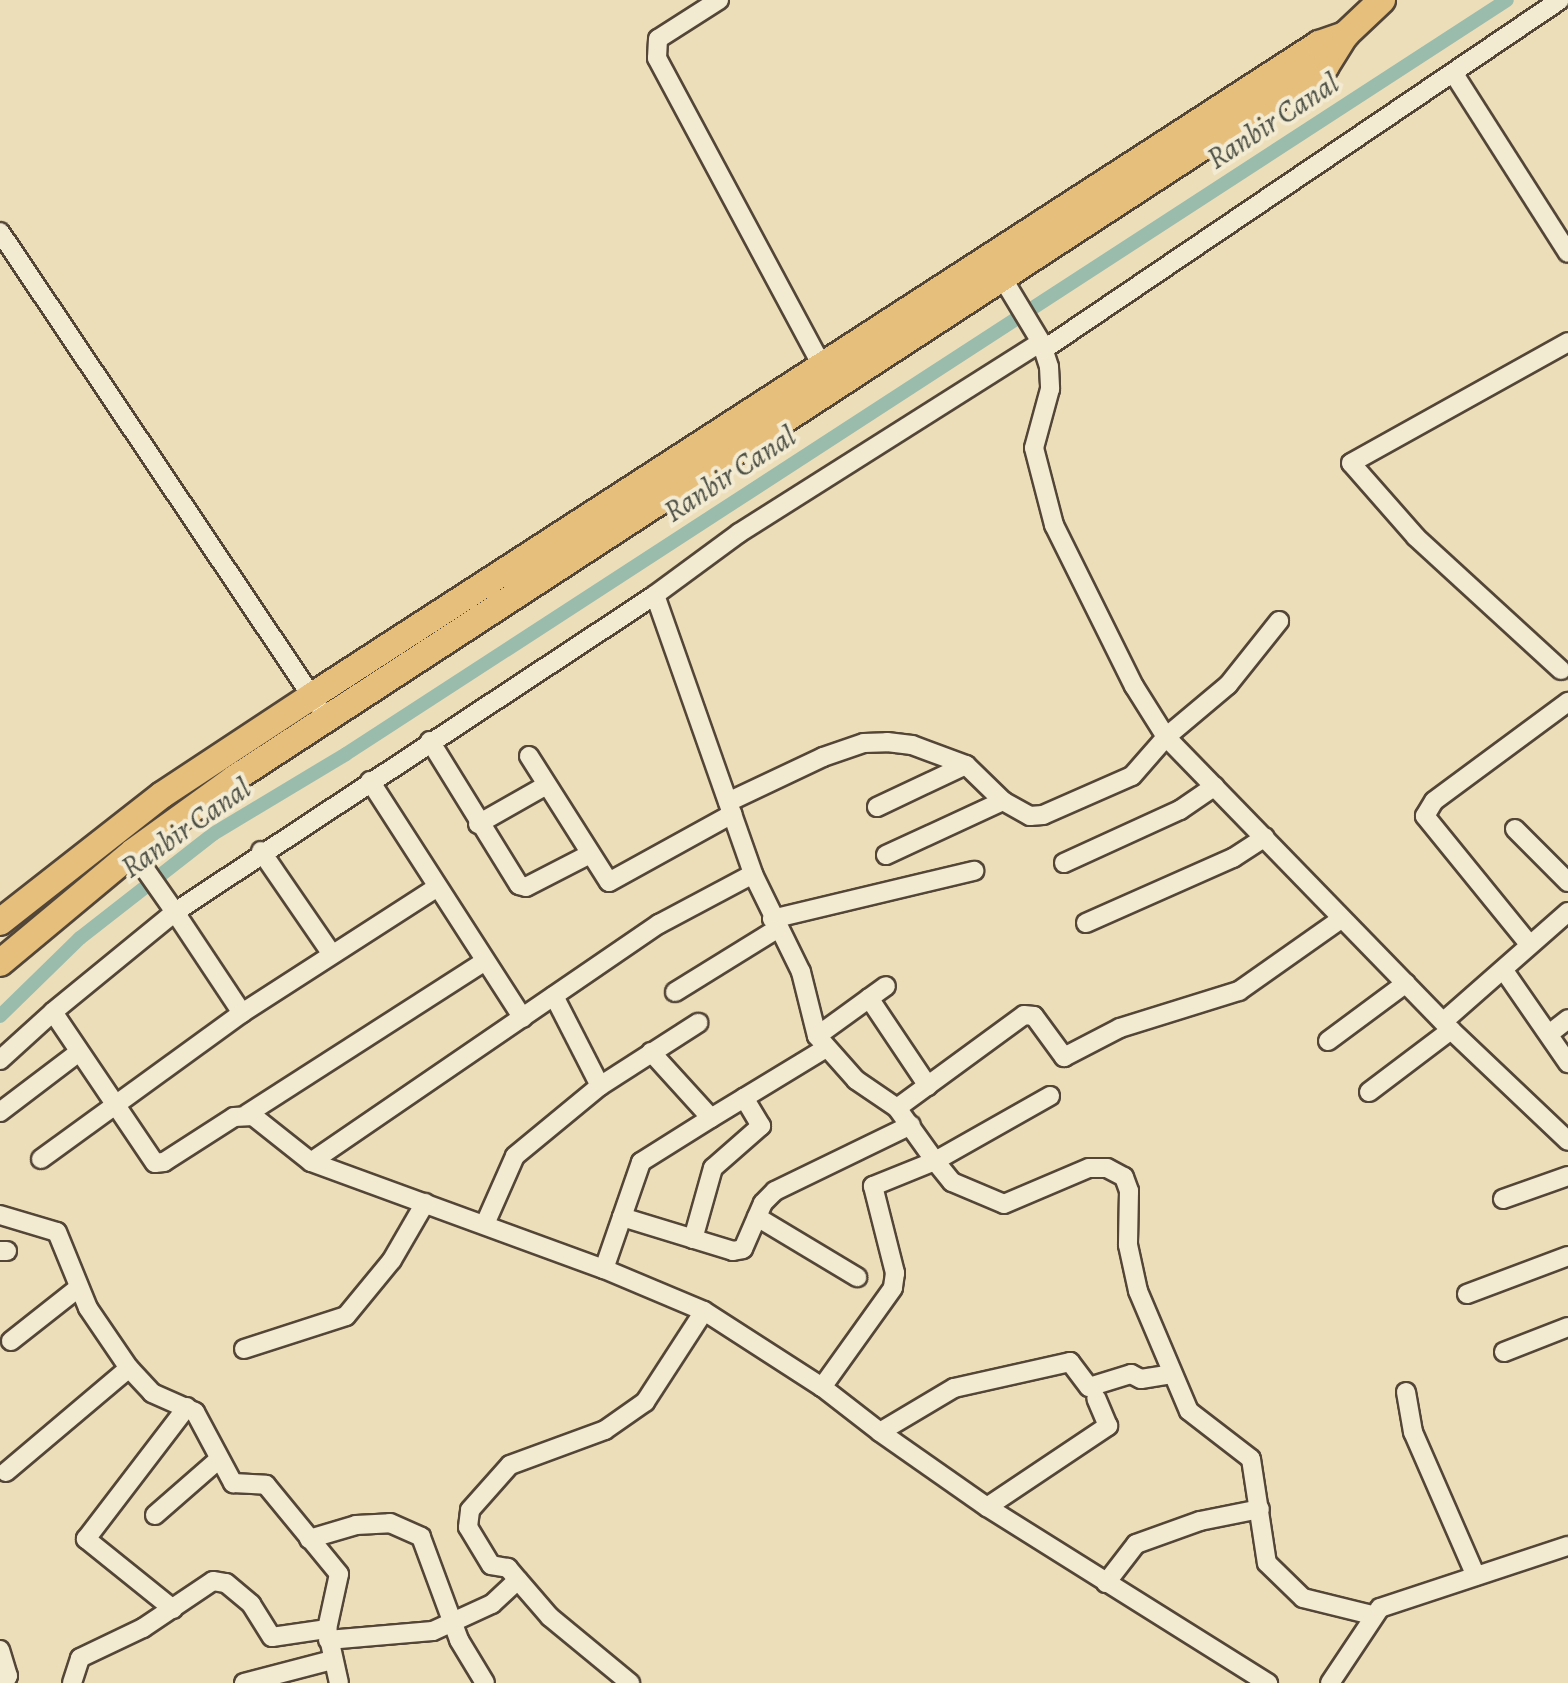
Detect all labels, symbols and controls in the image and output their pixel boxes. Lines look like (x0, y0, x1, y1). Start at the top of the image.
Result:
water label: Ranbir Canal (1200, 65, 1346, 177)
water label: Ranbir Canal (657, 418, 803, 530)
water label: Ranbir Canal (114, 770, 258, 886)

